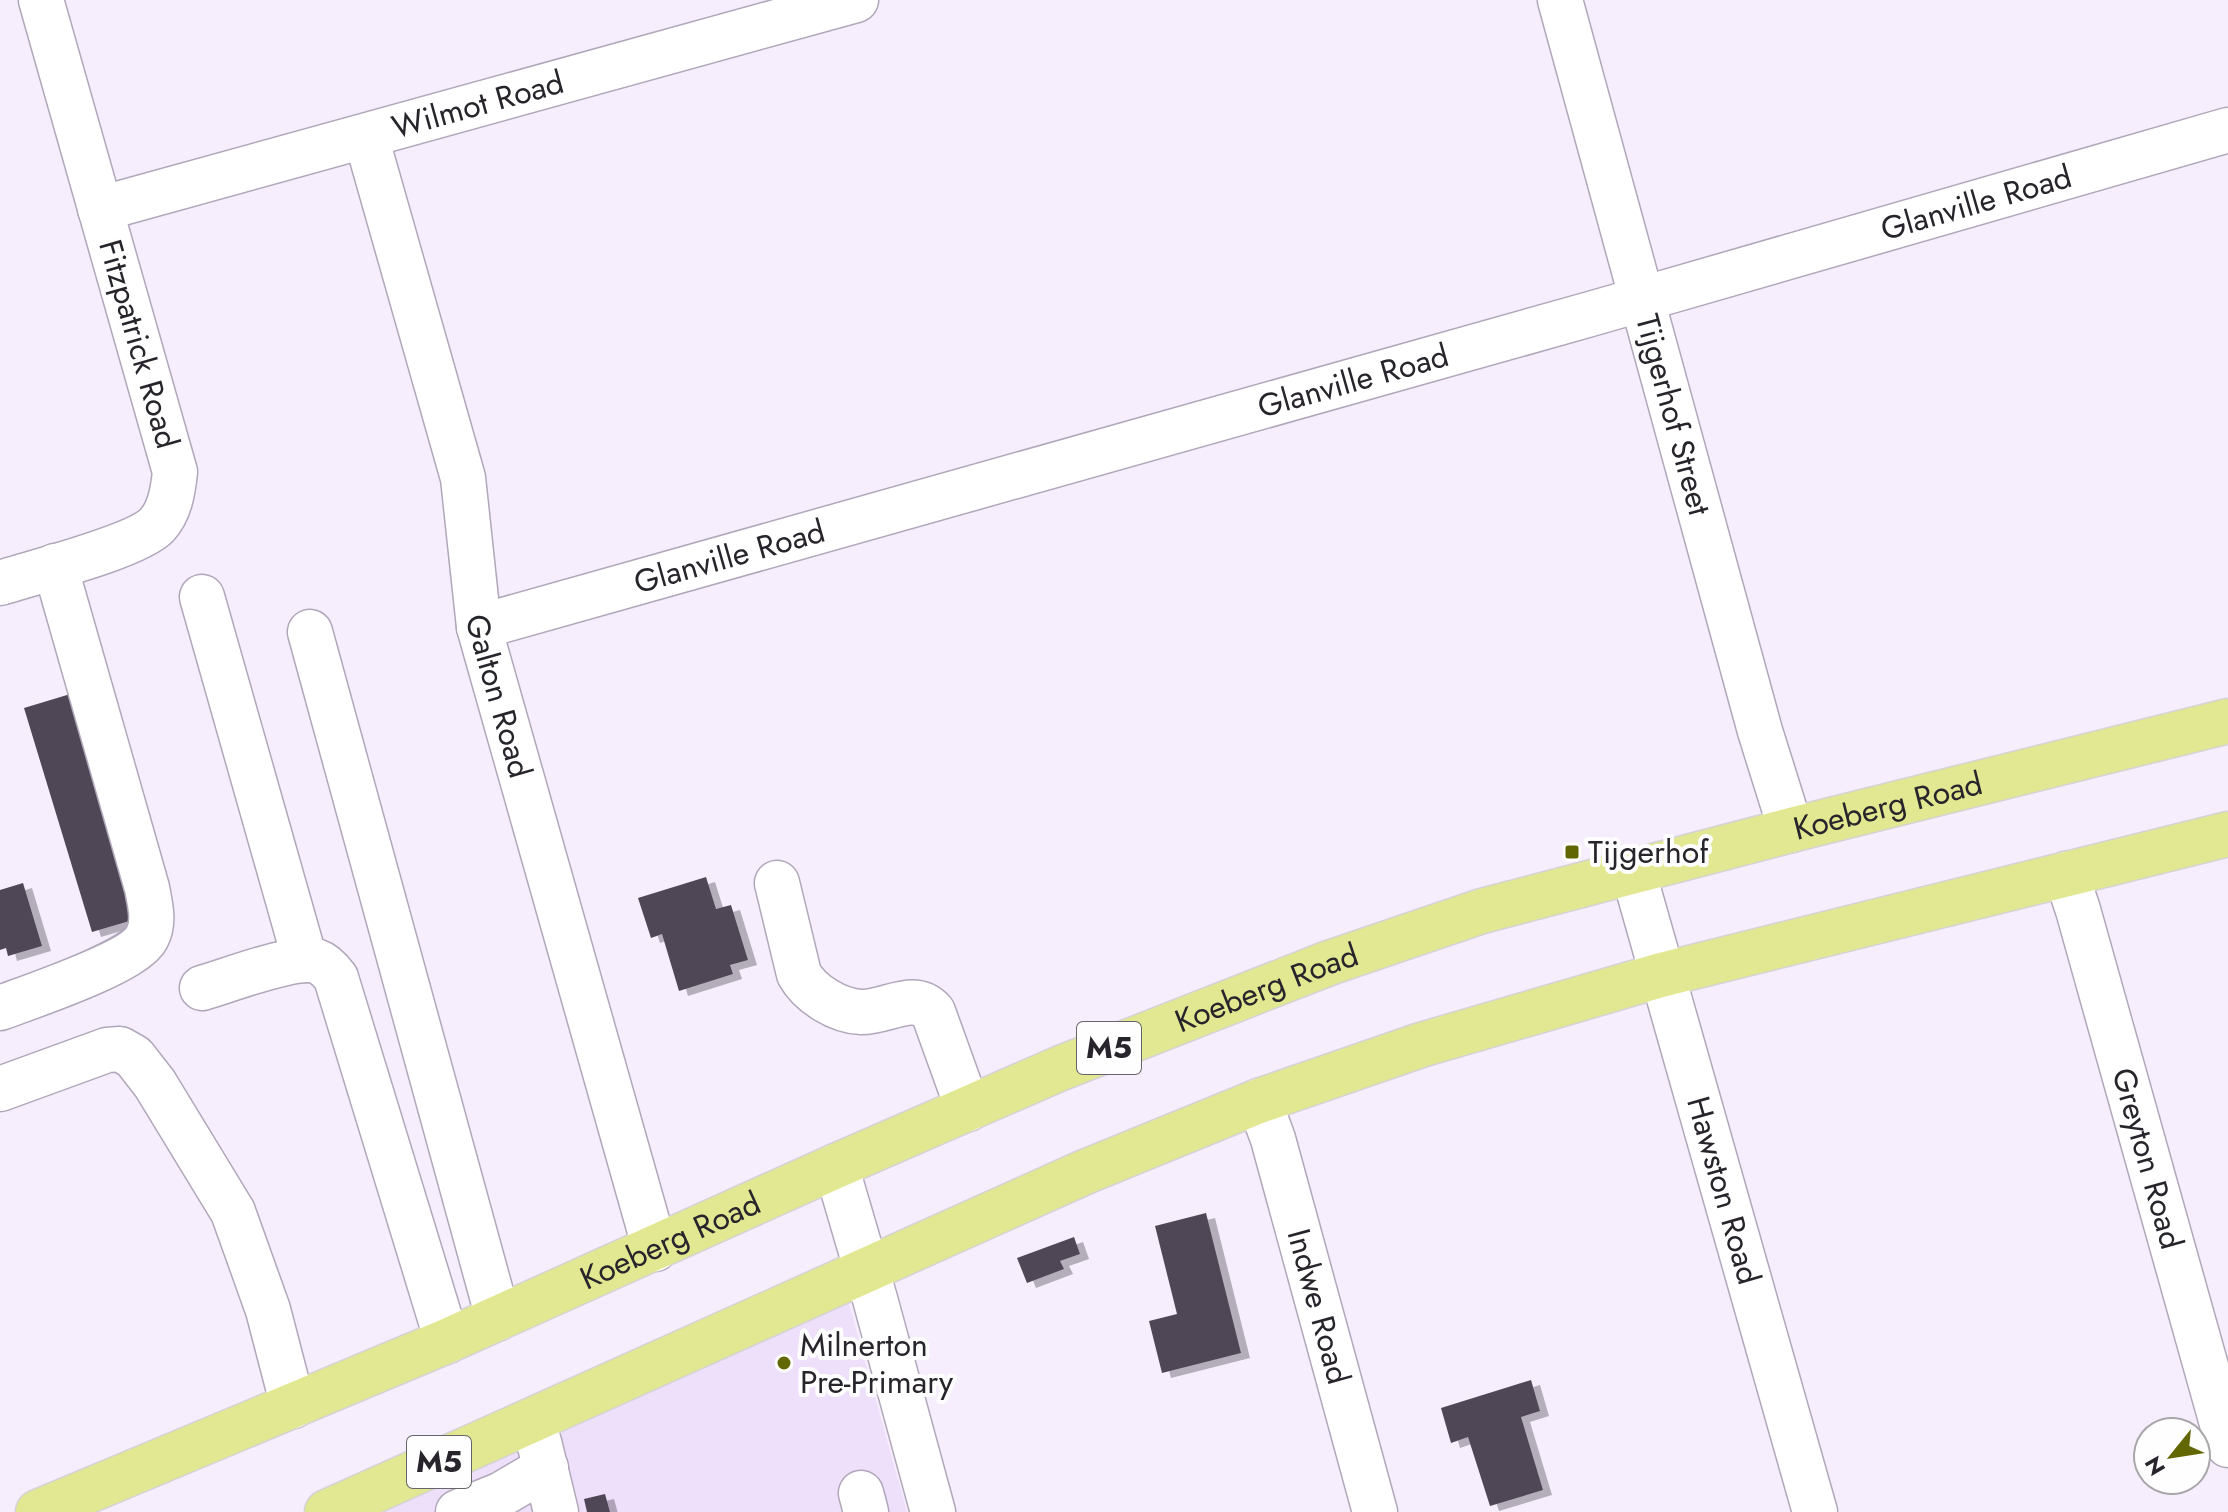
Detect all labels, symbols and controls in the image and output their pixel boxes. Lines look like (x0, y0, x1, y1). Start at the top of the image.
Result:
street label: Wilmot Road (387, 59, 569, 150)
street label: Glanville Road (1875, 153, 2077, 252)
street label: Fitzpatrick Road (87, 234, 191, 454)
street label: Tijgerhof Street (1624, 309, 1723, 521)
street label: Glanville Road (1252, 332, 1454, 430)
street label: Glanville Road (628, 508, 830, 605)
street label: Galton Road (455, 612, 544, 783)
street label: Koeberg Road (1789, 760, 1987, 852)
place label: Tijgerhof (1588, 829, 1709, 875)
marker: Tijgerhof (1563, 843, 1581, 861)
street label: Koeberg Road (1168, 932, 1364, 1044)
road number: M5 (1077, 1022, 1141, 1074)
street label: Greyton Road (2100, 1063, 2195, 1254)
street label: Hawston Road (1675, 1091, 1772, 1290)
street label: Koeberg Road (573, 1180, 768, 1301)
street label: Indwe Road (1276, 1223, 1362, 1389)
place label: Milnerton Pre-Primary (800, 1322, 954, 1405)
marker: Milnerton Pre-Primary (775, 1354, 793, 1372)
north arrow (2132, 1416, 2212, 1496)
road number: M5 (407, 1436, 471, 1488)
text: N (2136, 1450, 2173, 1482)

